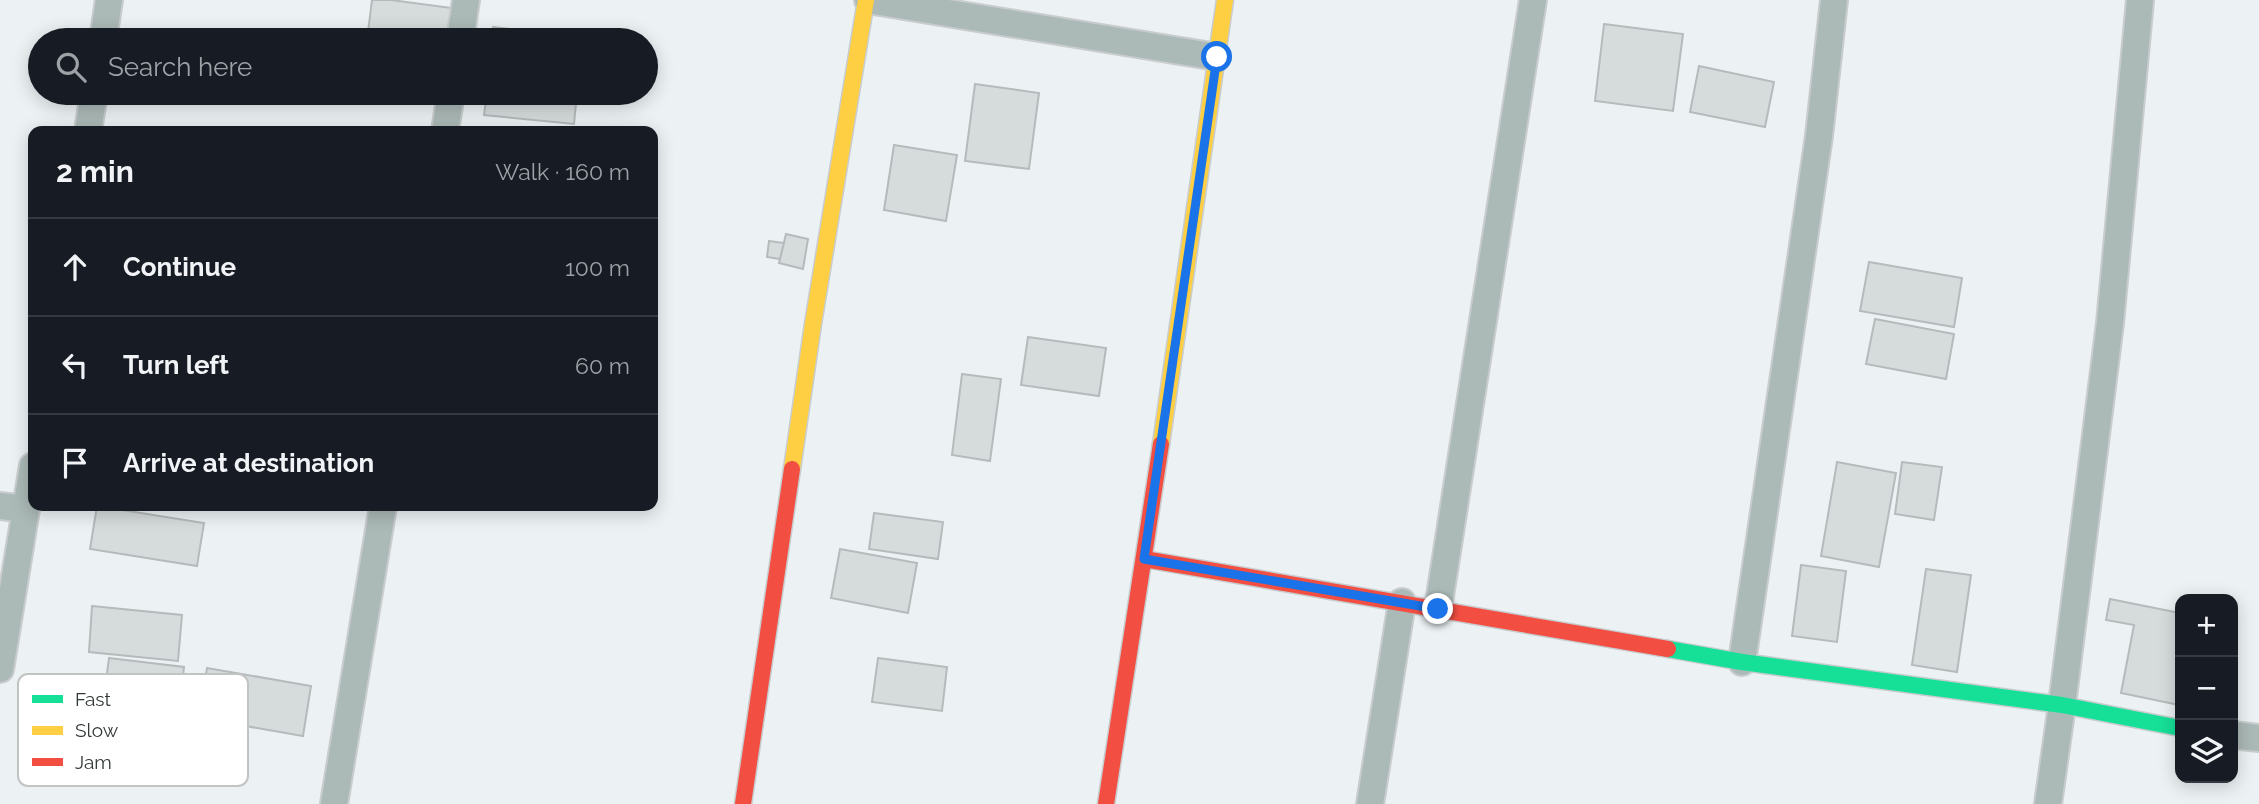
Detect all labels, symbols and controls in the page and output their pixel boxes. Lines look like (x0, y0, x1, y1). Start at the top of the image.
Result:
search box (28, 28, 658, 105)
route start (1201, 41, 1232, 72)
icon: search (52, 48, 90, 86)
text: Search here (108, 52, 252, 82)
text: 2 min (56, 154, 134, 189)
text: Walk · 160 m (495, 158, 630, 185)
icon: ahead (56, 248, 94, 286)
text: Continue (123, 252, 236, 282)
text: 100 m (565, 254, 630, 281)
icon: left (56, 346, 94, 384)
text: Turn left (123, 350, 229, 380)
text: 60 m (575, 352, 630, 379)
icon: arrive (56, 444, 94, 482)
text: Arrive at destination (123, 448, 374, 478)
route end (1422, 593, 1453, 624)
map controls (2175, 594, 2238, 783)
button: + (2175, 594, 2238, 657)
button: − (2175, 657, 2238, 720)
legend (18, 674, 248, 786)
text: Fast (75, 688, 111, 710)
text: Slow (75, 719, 119, 741)
button: layers (2175, 720, 2238, 783)
text: Jam (75, 751, 112, 773)

